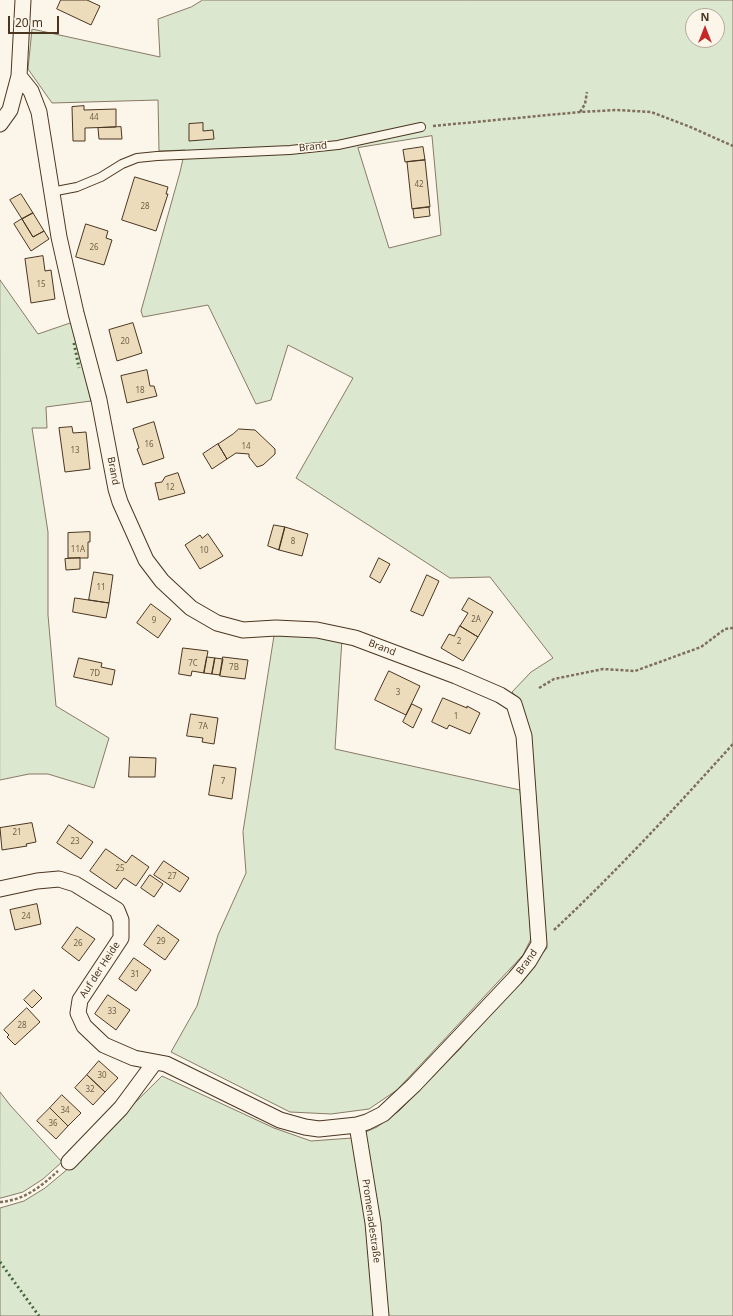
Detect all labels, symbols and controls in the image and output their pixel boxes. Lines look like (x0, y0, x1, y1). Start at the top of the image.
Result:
scale bar (10, 8, 61, 34)
north arrow (685, 8, 725, 48)
text: N (701, 9, 709, 24)
text: 20 m (15, 14, 43, 31)
house number: 44 (89, 113, 99, 123)
street label: Brand (298, 140, 328, 154)
house number: 42 (414, 180, 424, 190)
house number: 28 (140, 202, 150, 212)
house number: 26 (89, 243, 99, 253)
house number: 15 (36, 280, 46, 290)
house number: 20 (120, 337, 130, 347)
house number: 18 (135, 386, 145, 396)
house number: 16 (144, 440, 154, 450)
house number: 14 (241, 442, 251, 452)
house number: 13 (70, 446, 80, 456)
street label: Brand (104, 456, 122, 486)
house number: 12 (165, 483, 175, 493)
house number: 8 (291, 537, 295, 547)
house number: 11A (71, 545, 85, 555)
house number: 10 (199, 546, 209, 556)
house number: 11 (96, 583, 106, 593)
house number: 2A (471, 615, 481, 625)
house number: 9 (152, 616, 156, 626)
street label: Brand (367, 637, 397, 659)
house number: 2 (457, 637, 461, 647)
house number: 7C (188, 659, 198, 669)
house number: 7B (229, 663, 239, 673)
house number: 7D (90, 669, 100, 679)
house number: 3 (396, 688, 400, 698)
house number: 1 (454, 712, 458, 722)
house number: 7A (198, 722, 208, 732)
house number: 7 (221, 777, 225, 787)
house number: 21 (12, 828, 22, 838)
house number: 23 (70, 837, 80, 847)
house number: 25 (115, 864, 125, 874)
house number: 27 (167, 872, 177, 882)
house number: 24 (21, 912, 31, 922)
house number: 29 (156, 937, 166, 947)
house number: 26 (73, 939, 83, 949)
street label: Auf der Heide (77, 940, 123, 1000)
street label: Brand (514, 947, 540, 977)
house number: 31 (130, 970, 140, 980)
house number: 33 (107, 1007, 117, 1017)
house number: 28 (17, 1021, 27, 1031)
house number: 30 (97, 1071, 107, 1081)
house number: 32 (85, 1085, 95, 1095)
house number: 34 (60, 1106, 70, 1116)
house number: 36 (48, 1119, 58, 1129)
street label: Promenadestraße (359, 1178, 383, 1264)

